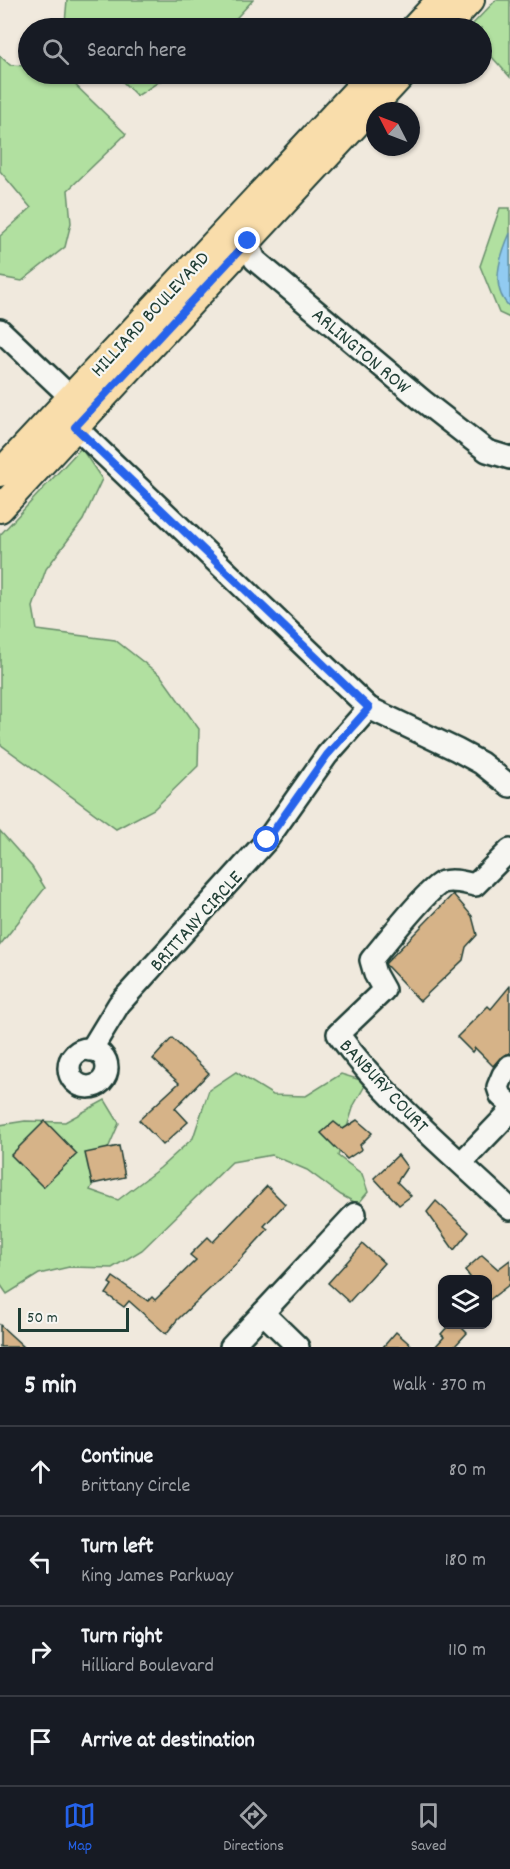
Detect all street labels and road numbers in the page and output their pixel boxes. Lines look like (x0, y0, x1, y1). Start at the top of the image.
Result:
street label: HILLIARD BOULEVARD (85, 246, 217, 384)
street label: ARLINGTON ROW (304, 302, 416, 402)
street label: BRITTANY CIRCLE (144, 865, 250, 979)
street label: BANBURY COURT (332, 1034, 434, 1140)

